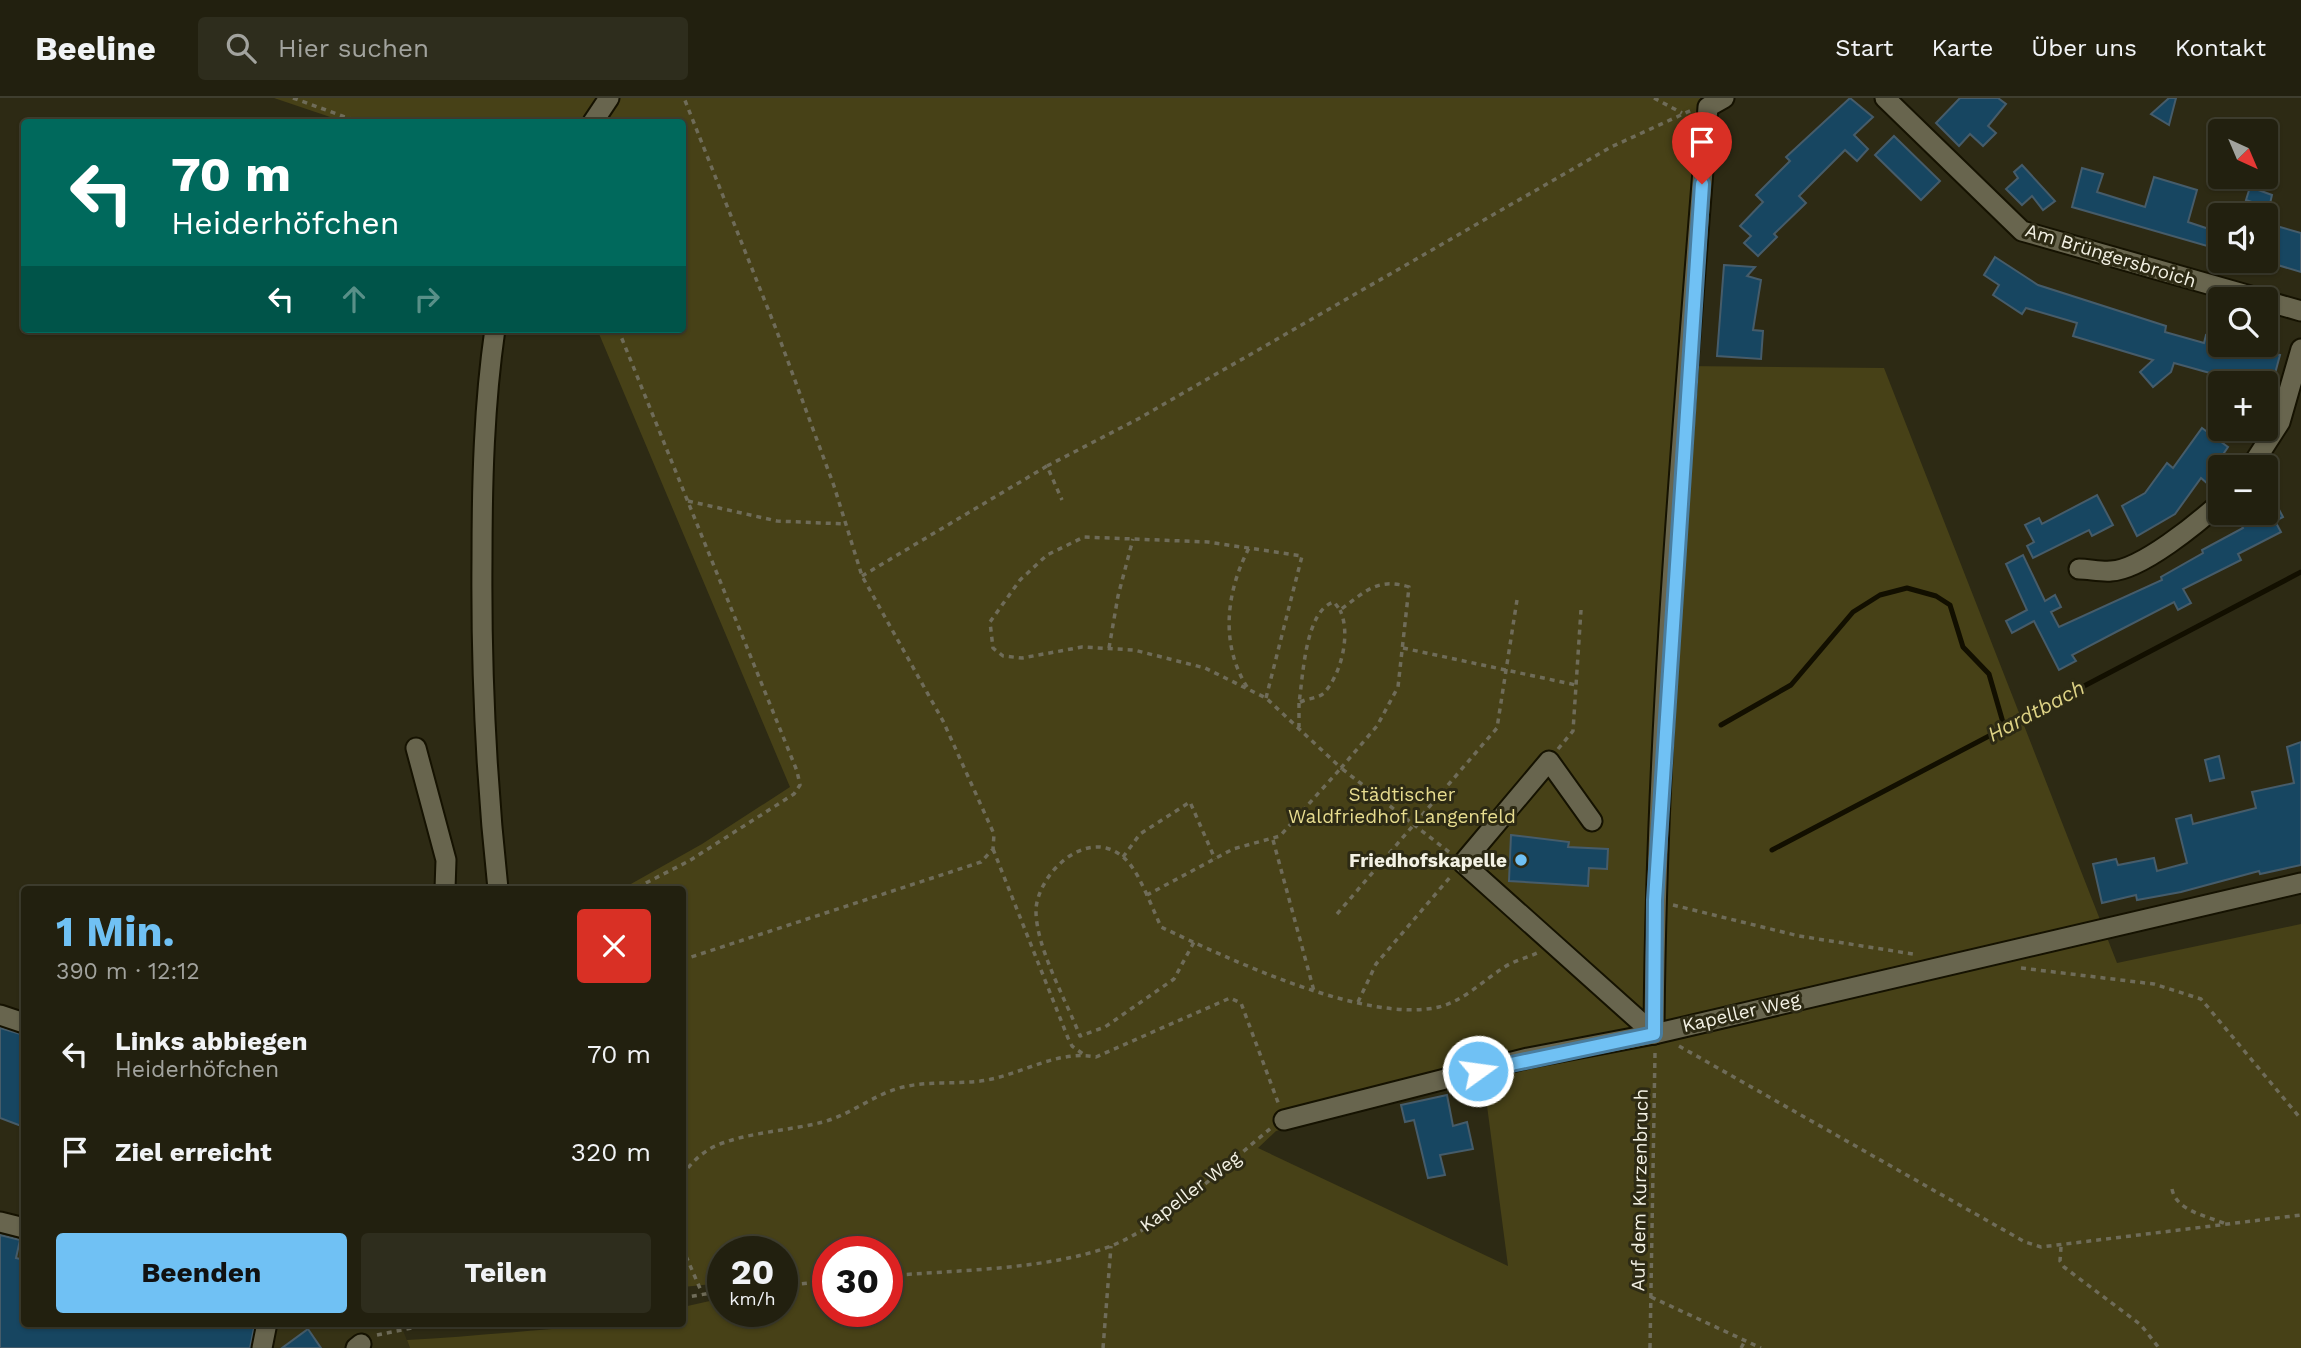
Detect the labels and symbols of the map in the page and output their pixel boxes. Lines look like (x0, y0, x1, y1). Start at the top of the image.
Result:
pin (1672, 112, 1732, 184)
north arrow (2208, 119, 2278, 189)
street label: Am Brüngersbroich (2023, 219, 2199, 292)
water label: Hardtbach (1983, 674, 2089, 747)
park label: Städtischer Waldfriedhof Langenfeld (1288, 783, 1516, 828)
place label: Friedhofskapelle (1349, 849, 1507, 872)
marker: Friedhofskapelle (1513, 852, 1529, 868)
street label: Kapeller Weg (1680, 988, 1803, 1037)
position arrow (1441, 1034, 1515, 1108)
street label: Auf dem Kurzenbruch (1626, 1088, 1653, 1292)
street label: Kapeller Weg (1135, 1145, 1246, 1237)
speed limit sign: 30 (812, 1236, 903, 1327)

